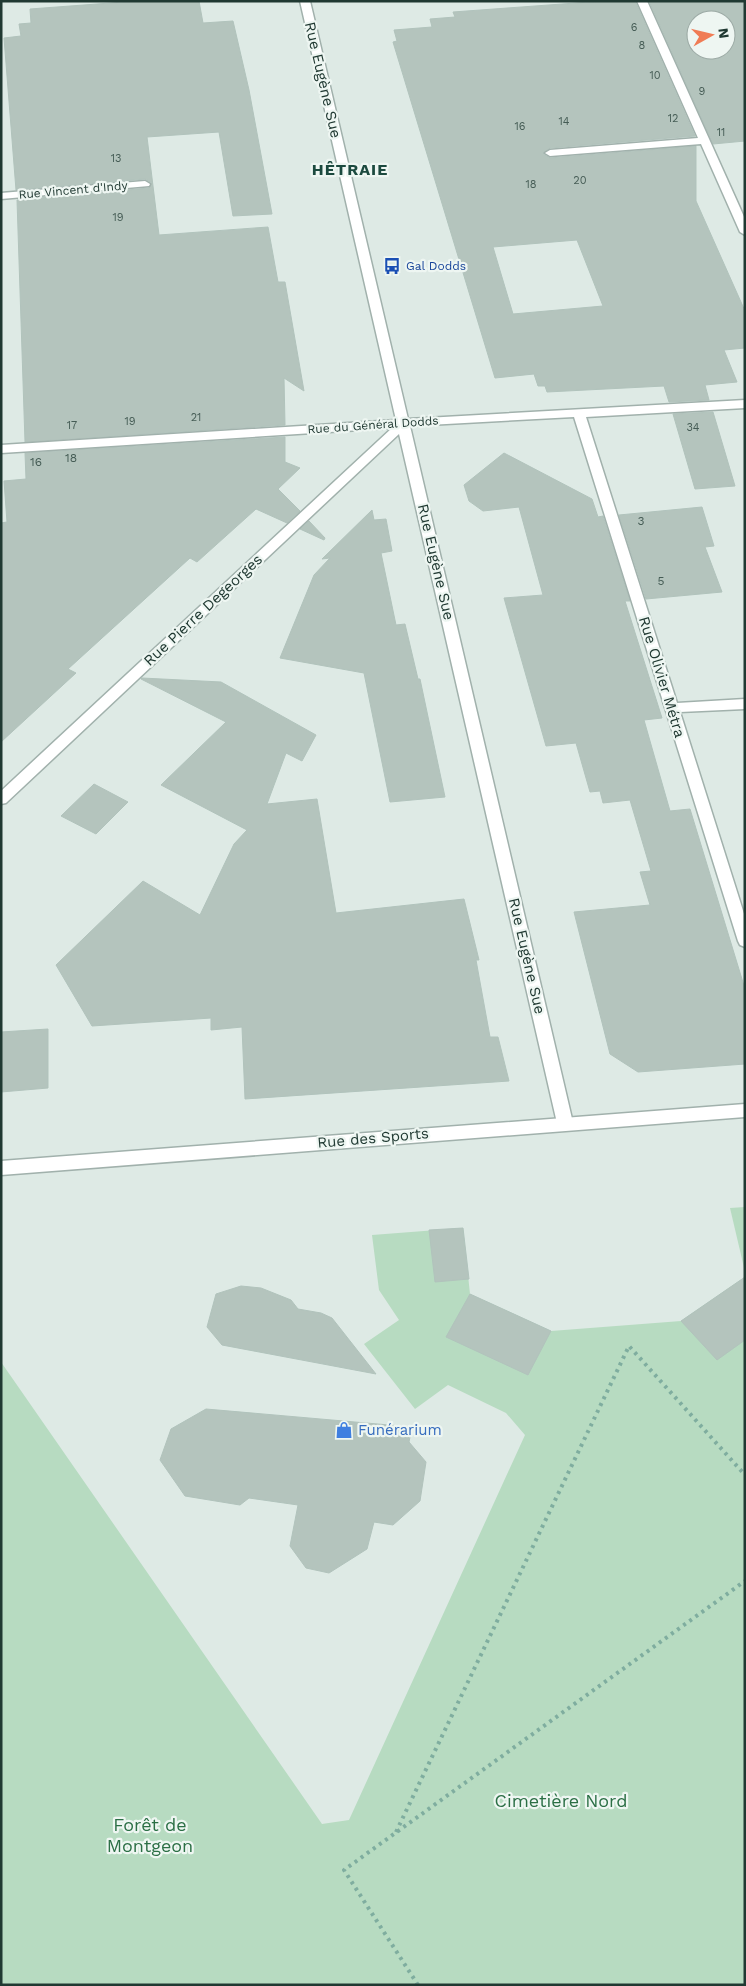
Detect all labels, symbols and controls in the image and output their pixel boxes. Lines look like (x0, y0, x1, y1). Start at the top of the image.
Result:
north arrow (686, 10, 736, 60)
street label: Rue Eugène Sue (301, 20, 345, 140)
house number: 6 (631, 21, 638, 34)
text: N (715, 27, 733, 39)
house number: 8 (639, 39, 646, 52)
house number: 10 (649, 69, 661, 82)
house number: 9 (699, 85, 706, 98)
house number: 12 (668, 112, 678, 125)
house number: 14 (558, 115, 570, 128)
house number: 16 (515, 120, 526, 133)
house number: 11 (717, 126, 725, 139)
house number: 13 (111, 152, 121, 165)
district label: HÊTRAIE (312, 160, 388, 179)
house number: 20 (573, 174, 587, 187)
street label: Rue Vincent d'Indy (18, 178, 129, 202)
house number: 18 (525, 178, 537, 191)
house number: 19 (112, 211, 124, 224)
bus stop icon: Gal Dodds (382, 256, 402, 276)
place label: Gal Dodds (406, 259, 466, 273)
house number: 21 (191, 411, 201, 424)
street label: Rue du Général Dodds (307, 413, 439, 437)
house number: 19 (124, 415, 136, 428)
house number: 17 (67, 419, 77, 432)
house number: 34 (686, 421, 700, 434)
house number: 18 (65, 451, 77, 465)
house number: 16 (30, 455, 42, 469)
street label: Rue Eugène Sue (414, 502, 458, 622)
house number: 3 (638, 514, 645, 528)
street label: Rue Pierre Degeorges (140, 550, 266, 670)
house number: 5 (658, 574, 665, 588)
street label: Rue Olivier Métra (635, 614, 689, 740)
street label: Rue Eugène Sue (505, 896, 549, 1016)
street label: Rue des Sports (317, 1124, 430, 1152)
shop icon: Funérarium (334, 1420, 354, 1440)
place label: Funérarium (358, 1421, 442, 1439)
park label: Cimetière Nord (495, 1790, 627, 1811)
park label: Forêt de Montgeon (107, 1814, 193, 1856)

